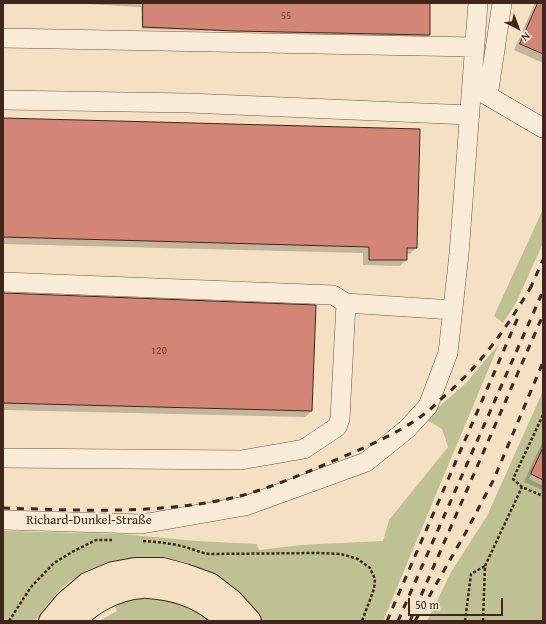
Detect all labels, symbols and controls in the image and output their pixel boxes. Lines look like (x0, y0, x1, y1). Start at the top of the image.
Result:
north arrow (498, 8, 538, 48)
house number: 55 (281, 9, 291, 23)
text: N (518, 29, 534, 45)
house number: 120 (151, 344, 167, 358)
street label: Richard-Dunkel-Straße (26, 513, 152, 529)
scale bar (410, 590, 505, 616)
text: 50 m (415, 596, 439, 613)

